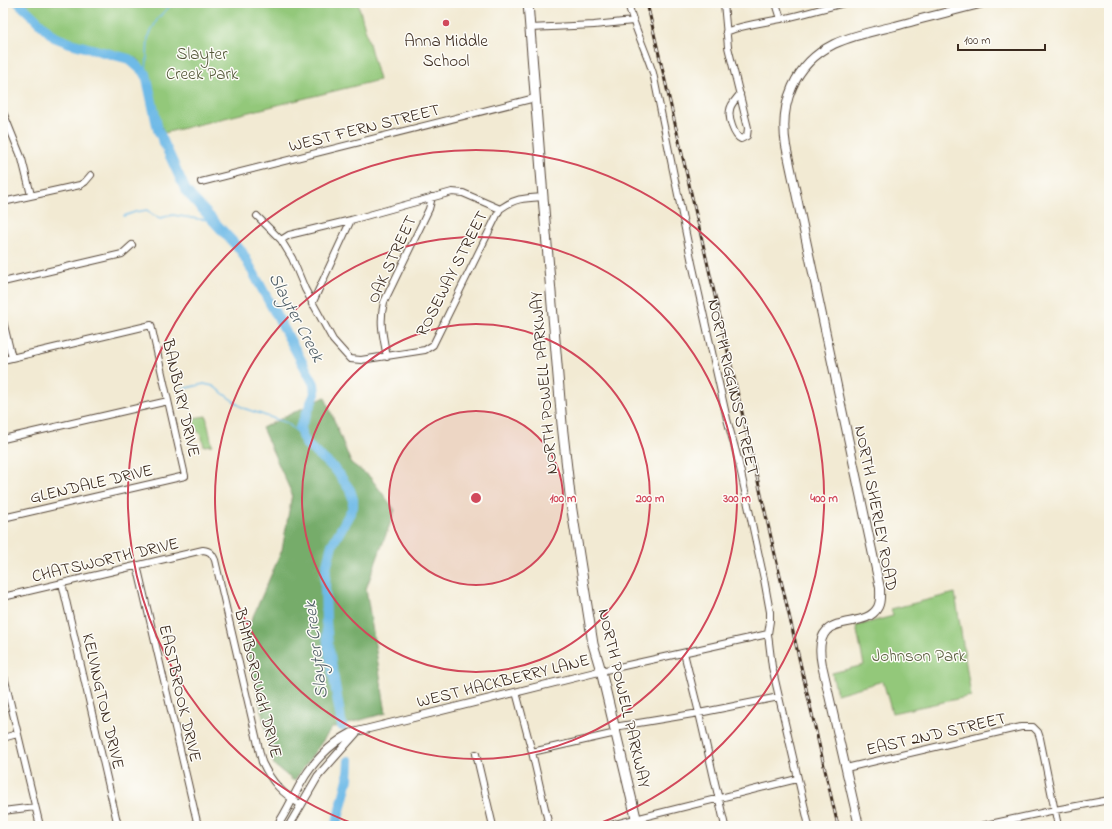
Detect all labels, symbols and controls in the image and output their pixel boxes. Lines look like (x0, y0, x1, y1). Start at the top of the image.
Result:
marker: Anna Middle School (441, 18, 451, 28)
scale bar (958, 26, 1045, 52)
place label: Anna Middle School (404, 29, 488, 74)
text: 100 m (964, 32, 991, 50)
park label: Slayter Creek Park (166, 42, 239, 87)
street label: WEST FERN STREET (286, 97, 443, 159)
street label: ROSEWAY STREET (410, 206, 495, 341)
street label: OAK STREET (361, 211, 424, 308)
water label: Slayter Creek (261, 269, 330, 368)
street label: NORTH POWELL PARKWAY (524, 290, 565, 475)
street label: NORTH RIGGINS STREET (700, 297, 765, 478)
street label: BANBURY DRIVE (155, 336, 206, 460)
street label: NORTH SHERLEY ROAD (847, 424, 904, 593)
street label: GLENDALE DRIVE (27, 458, 155, 511)
text: 100 m (550, 490, 577, 508)
text: 200 m (635, 490, 665, 508)
text: 300 m (722, 490, 752, 508)
text: 400 m (809, 490, 838, 508)
centre of rings (469, 491, 483, 505)
street label: CHATSWORTH DRIVE (29, 531, 181, 590)
water label: Slayter Creek (298, 598, 336, 700)
street label: BAMBOROUGH DRIVE (227, 605, 288, 761)
street label: NORTH POWELL PARKWAY (591, 606, 656, 791)
street label: EASTBROOK DRIVE (152, 622, 208, 765)
street label: KELVINGTON DRIVE (75, 631, 130, 772)
park label: Johnson Park (872, 644, 967, 669)
street label: WEST HACKBERRY LANE (414, 648, 592, 715)
street label: EAST 2ND STREET (864, 706, 1009, 763)

